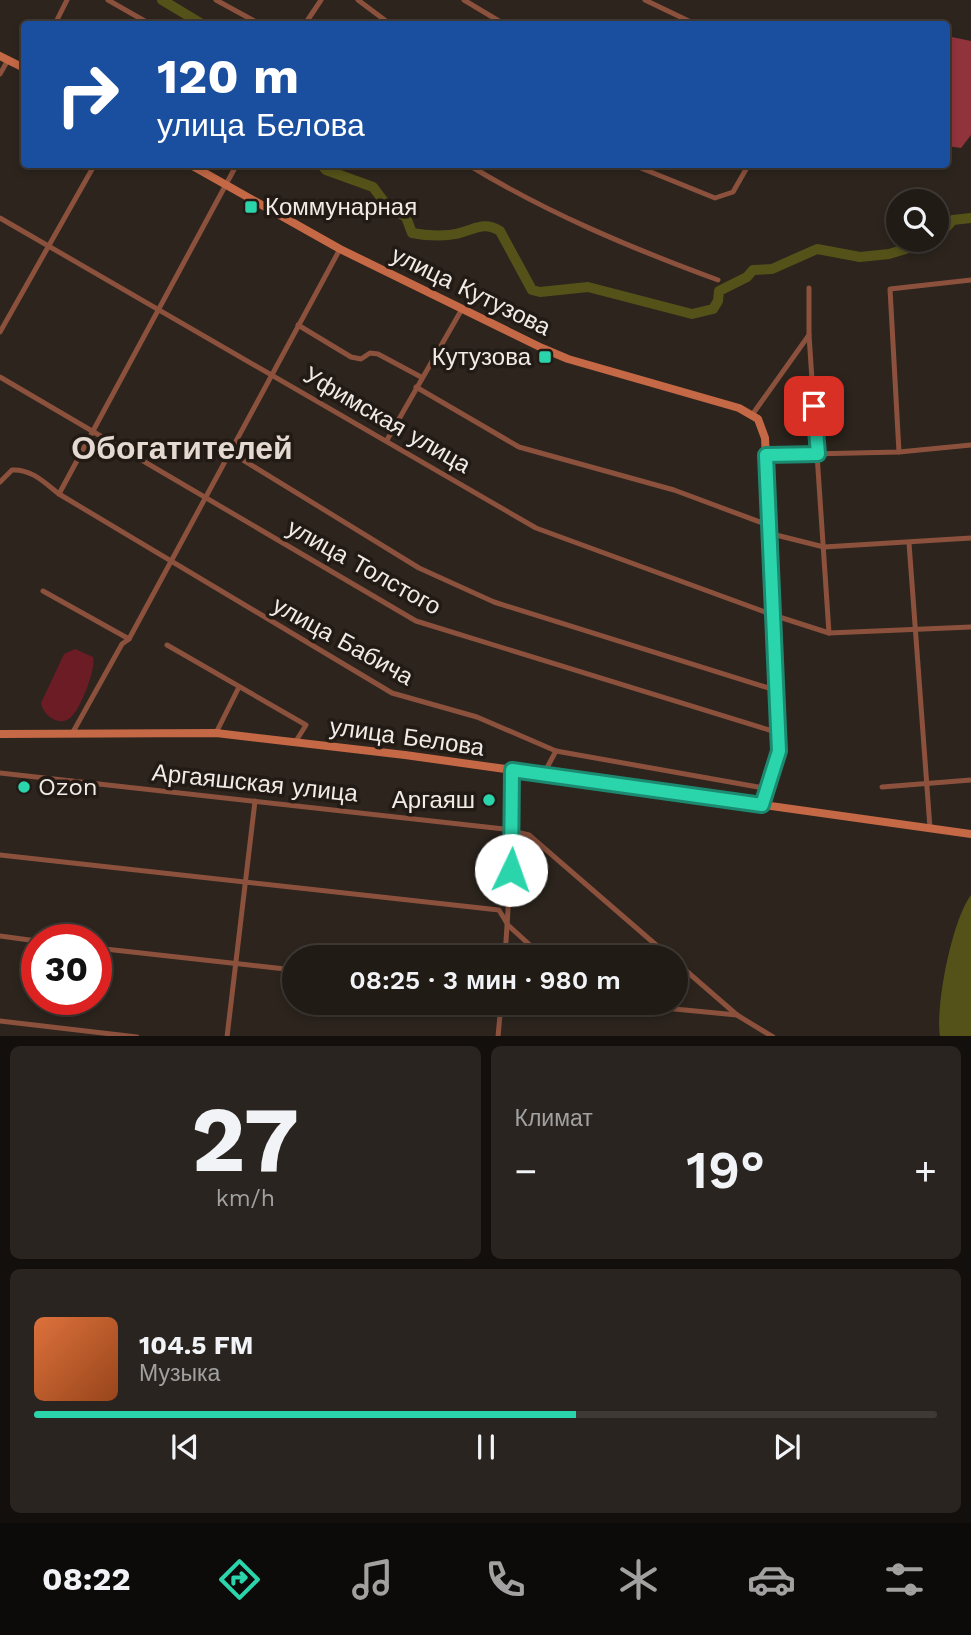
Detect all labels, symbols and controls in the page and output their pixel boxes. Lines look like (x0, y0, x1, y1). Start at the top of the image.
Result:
text: 120 m (157, 47, 299, 105)
icon: right (42, 49, 133, 140)
text: улица Белова (157, 106, 365, 144)
map controls (886, 189, 949, 252)
button: search (886, 189, 949, 252)
place label: Коммунарная (265, 193, 417, 221)
marker: Коммунарная (243, 199, 259, 215)
street label: улица Кутузова (387, 240, 556, 342)
place label: Кутузова (432, 343, 532, 371)
marker: Кутузова (537, 349, 553, 365)
street label: Уфимская улица (298, 361, 476, 480)
pin (784, 376, 844, 436)
icon: arrive (795, 387, 833, 425)
district label: Обогатителей (71, 429, 293, 467)
street label: улица Толстого (282, 513, 446, 621)
street label: улица Бабича (268, 591, 419, 691)
street label: улица Белова (328, 712, 487, 762)
street label: Аргаяшская улица (151, 758, 360, 808)
place label: Ozon (38, 773, 98, 801)
marker: Ozon (16, 779, 32, 795)
place label: Аргаяш (392, 786, 475, 814)
marker: Аргаяш (481, 792, 497, 808)
position arrow (474, 833, 548, 907)
speed limit sign: 30 (21, 924, 112, 1015)
text: 08:25 · 3 мин · 980 m (349, 965, 621, 995)
text: 27 (191, 1086, 299, 1193)
text: Климат (515, 1105, 593, 1132)
text: 19° (686, 1140, 765, 1201)
text: − (515, 1149, 537, 1193)
text: + (914, 1149, 937, 1193)
text: km/h (216, 1185, 275, 1212)
text: 104.5 FM (139, 1330, 253, 1360)
text: Музыка (139, 1360, 220, 1387)
icon: previous (166, 1428, 204, 1466)
icon: pause (467, 1428, 505, 1466)
icon: next (768, 1428, 806, 1466)
icon: directions (215, 1555, 264, 1604)
icon: music (348, 1555, 397, 1604)
icon: phone (481, 1555, 530, 1604)
icon: climate (614, 1555, 663, 1604)
icon: car (747, 1555, 796, 1604)
icon: filters (880, 1555, 929, 1604)
text: 08:22 (42, 1560, 131, 1598)

